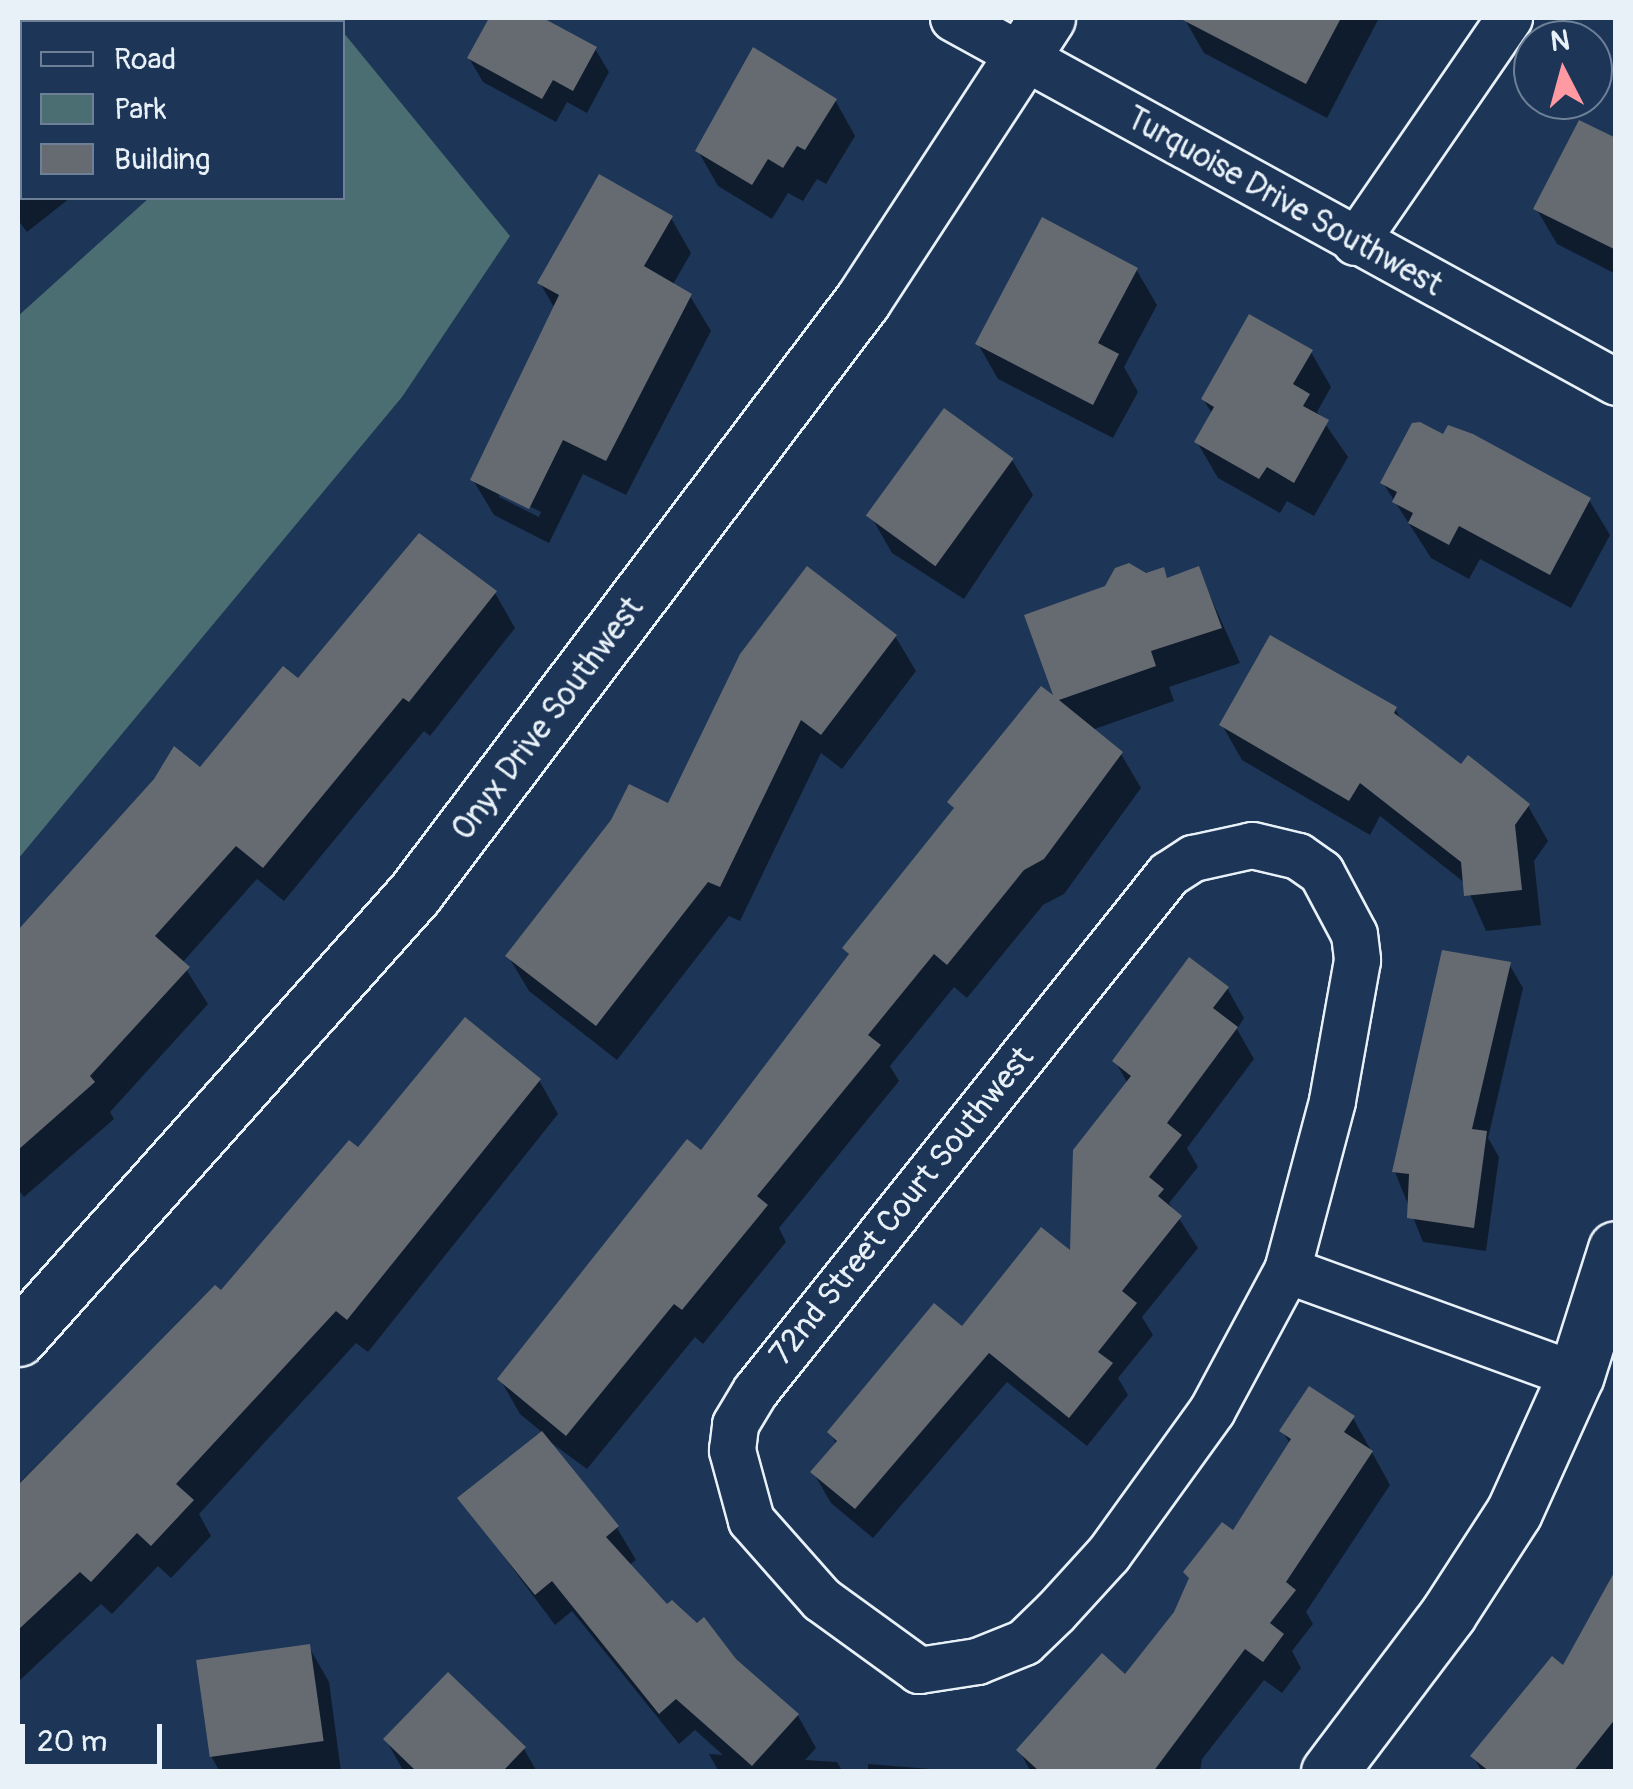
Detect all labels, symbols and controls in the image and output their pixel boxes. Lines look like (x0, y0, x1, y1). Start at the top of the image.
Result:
legend (20, 20, 345, 200)
north arrow (1513, 20, 1613, 120)
text: N (1549, 23, 1571, 60)
text: Road (114, 41, 176, 78)
text: Park (114, 91, 167, 128)
street label: Turquoise Drive Southwest (1119, 99, 1449, 305)
text: Building (114, 141, 210, 178)
street label: Onyx Drive Southwest (444, 590, 652, 848)
street label: 72nd Street Court Southwest (762, 1039, 1042, 1373)
scale bar (25, 1704, 168, 1766)
text: 20 m (37, 1723, 107, 1760)

